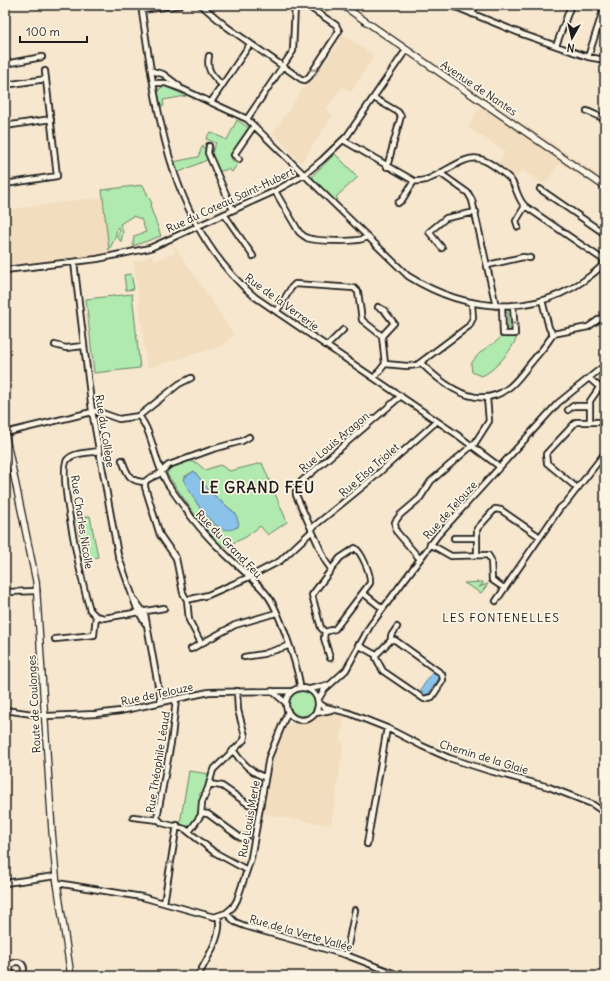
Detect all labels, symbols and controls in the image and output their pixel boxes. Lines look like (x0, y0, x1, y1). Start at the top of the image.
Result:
scale bar (20, 18, 87, 44)
north arrow (552, 18, 592, 58)
text: 100 m (26, 24, 60, 39)
text: N (566, 40, 575, 55)
street label: Avenue de Nantes (438, 57, 520, 119)
one-way arrow (309, 68, 316, 75)
street label: Rue du Coteau Saint-Hubert (164, 164, 296, 236)
street label: Rue de la Verrerie (242, 270, 322, 334)
one-way arrow (510, 322, 519, 328)
street label: Rue du Collège (92, 394, 118, 469)
street label: Rue Louis Aragon (296, 409, 372, 475)
street label: Rue Elsa Triolet (336, 440, 402, 500)
street label: Rue Charles Nicolle (68, 474, 96, 570)
district label: LE GRAND FEU (201, 478, 315, 497)
street label: Rue de Telouze (420, 478, 480, 542)
street label: Rue du Grand Feu (193, 507, 265, 581)
district label: LES FONTENELLES (442, 610, 560, 625)
street label: Route de Coulonges (24, 654, 44, 754)
street label: Rue de Telouze (119, 679, 195, 709)
street label: Rue Théophile Léaud (143, 710, 173, 814)
street label: Chemin de la Glaie (438, 737, 530, 777)
street label: Rue Louis Merle (235, 779, 263, 859)
one-way arrow (166, 861, 175, 867)
street label: Rue de la Verte Vallée (248, 912, 354, 954)

